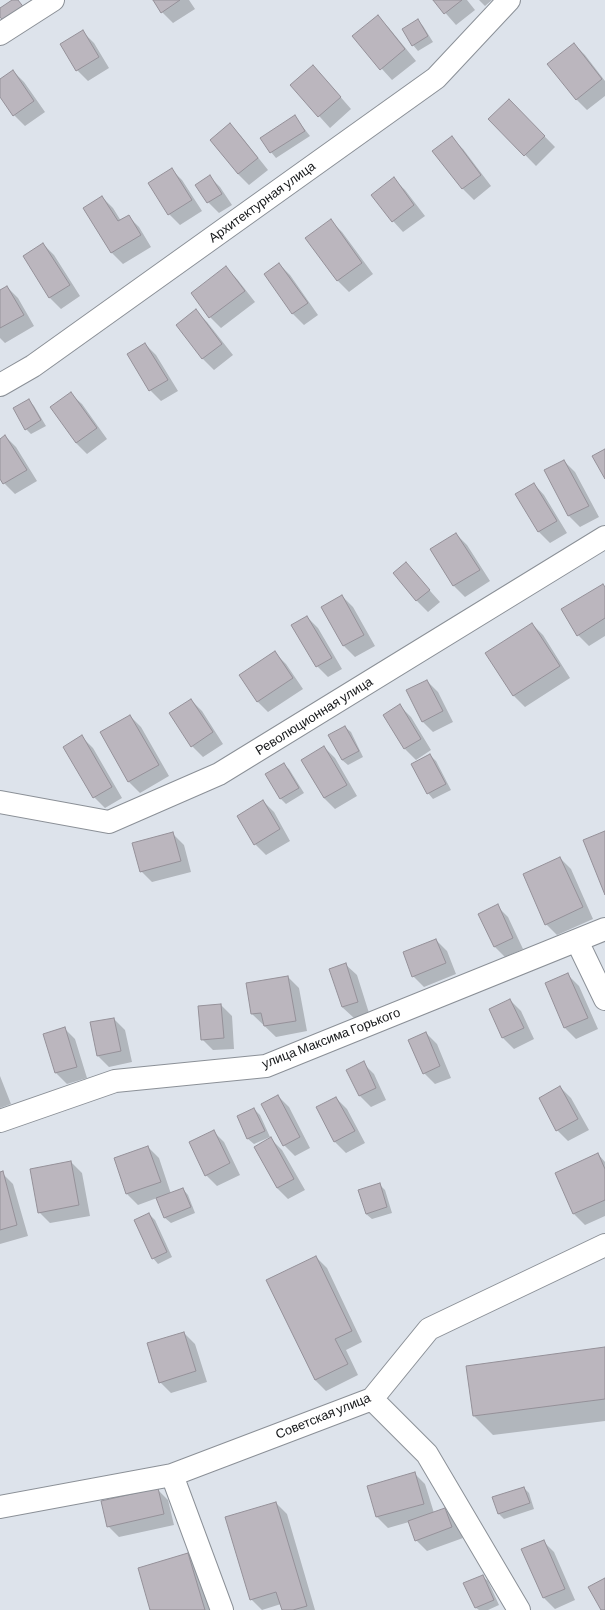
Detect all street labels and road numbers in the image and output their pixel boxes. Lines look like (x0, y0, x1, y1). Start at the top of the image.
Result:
street label: Архитектурная улица (206, 158, 318, 246)
street label: Революционная улица (253, 674, 375, 758)
street label: улица Максима Горького (260, 1004, 402, 1072)
street label: Советская улица (273, 1390, 373, 1442)

